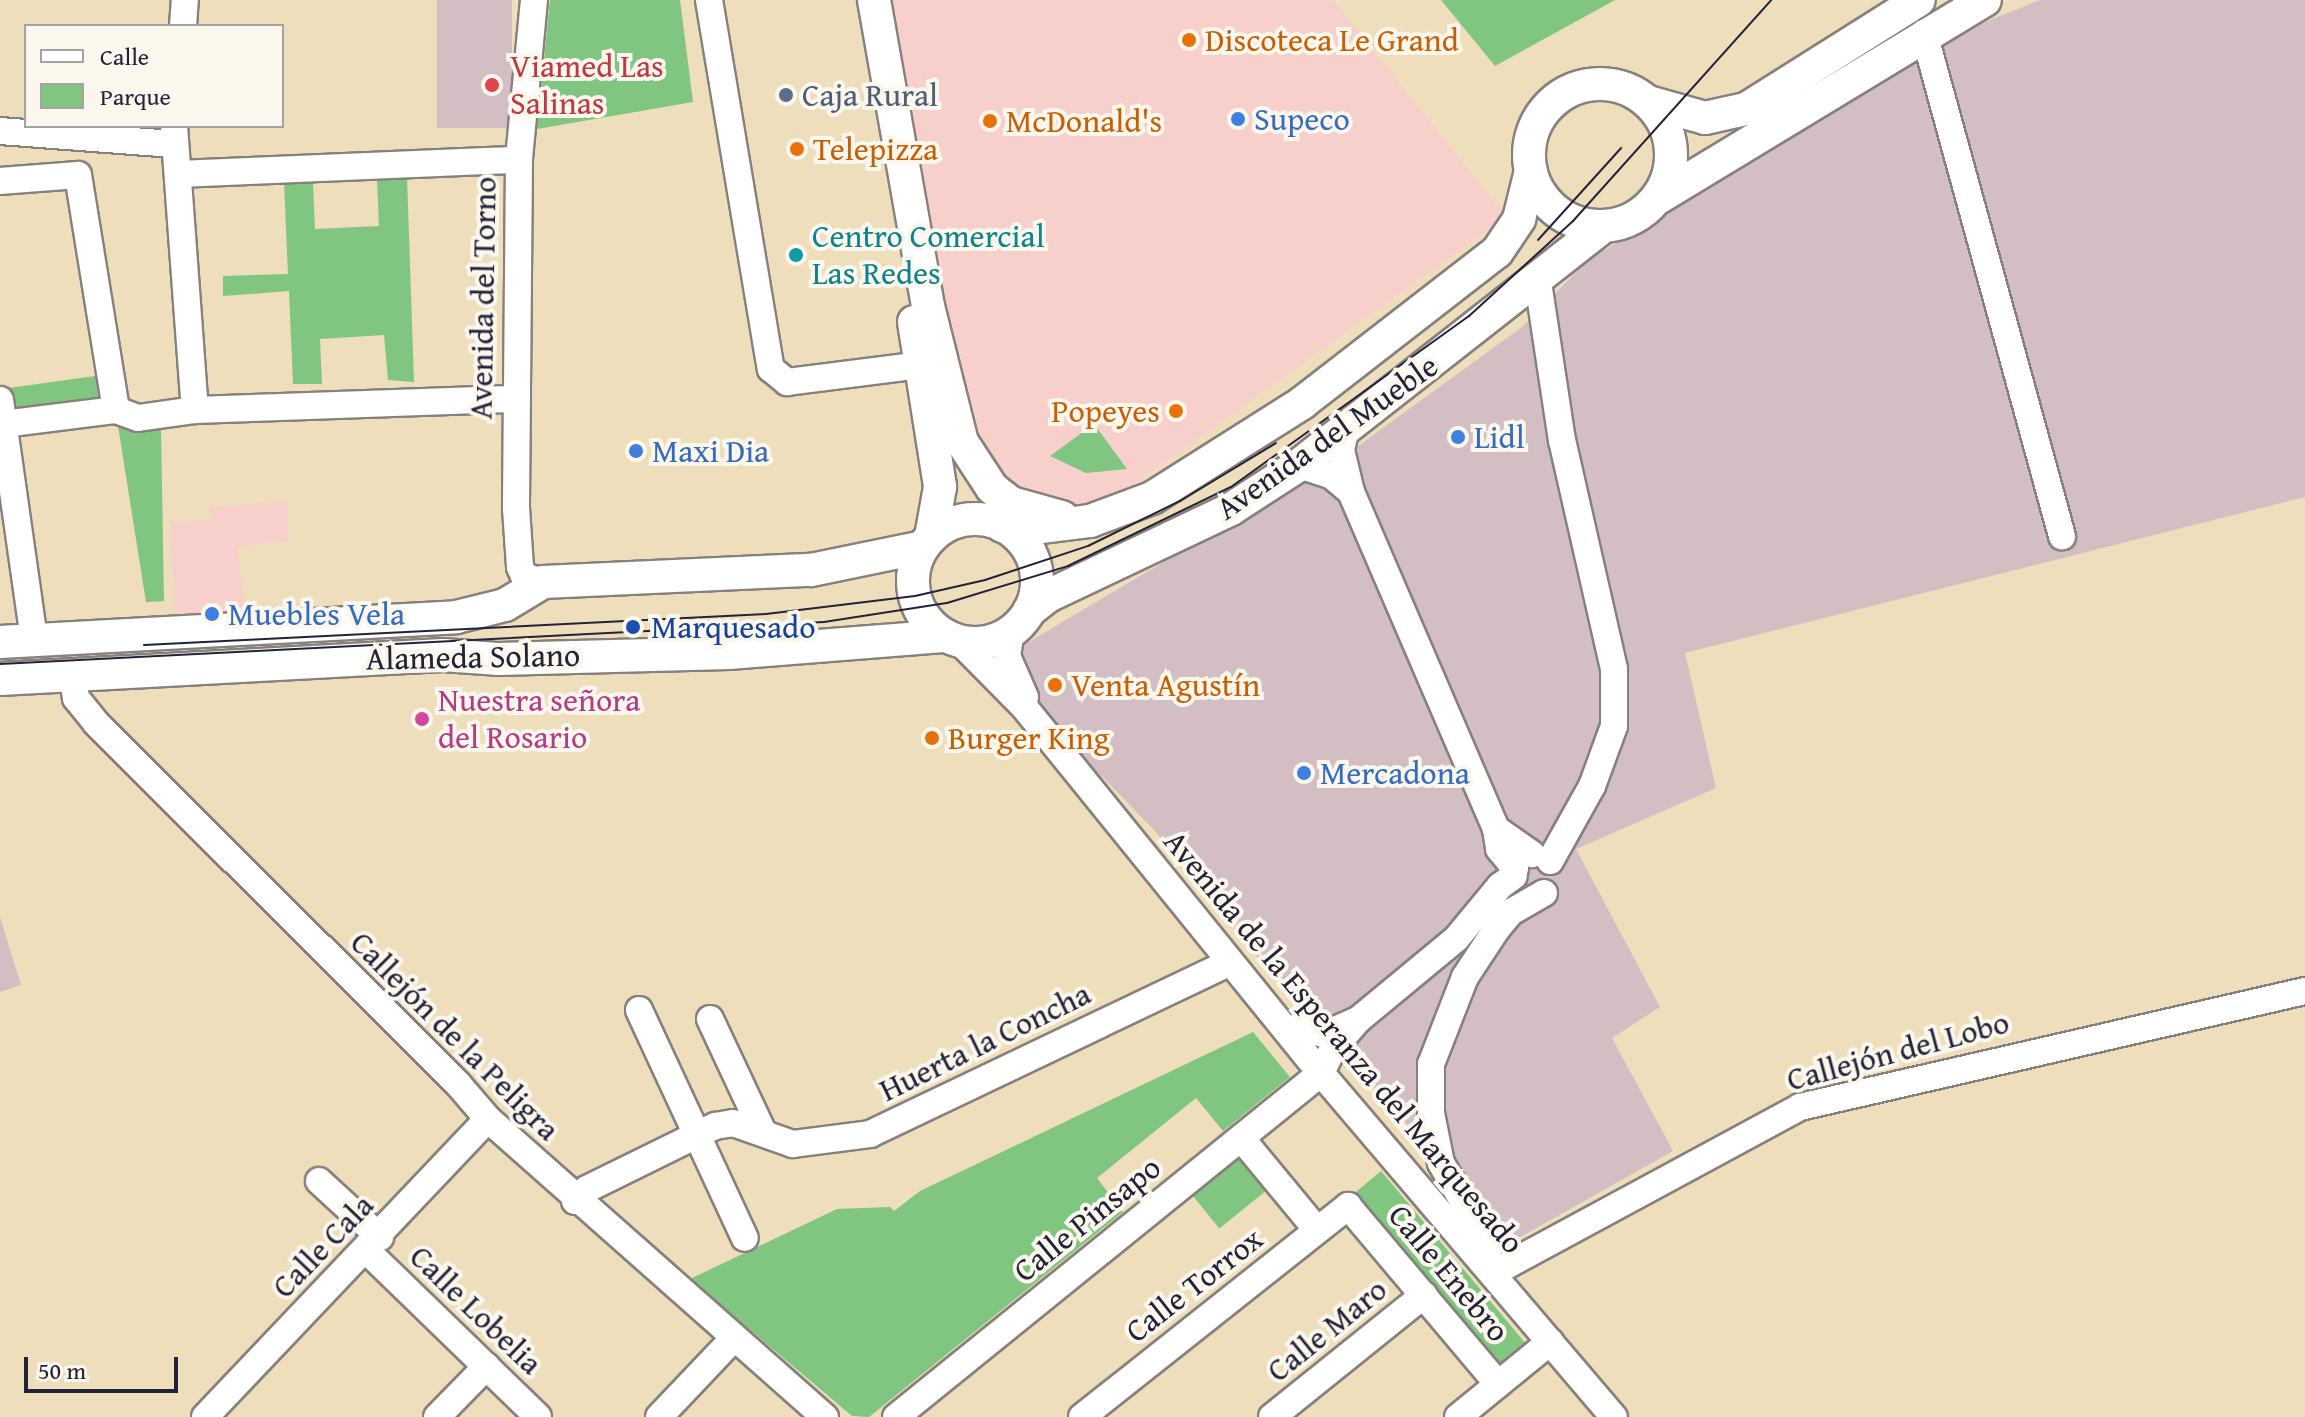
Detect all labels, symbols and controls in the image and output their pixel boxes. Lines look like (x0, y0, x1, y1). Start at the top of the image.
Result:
place label: Discoteca Le Grand (1205, 21, 1459, 59)
legend (24, 24, 284, 128)
marker: Discoteca Le Grand (1180, 31, 1198, 49)
text: Calle (100, 39, 149, 74)
place label: Viamed Las Salinas (510, 48, 664, 123)
marker: Viamed Las Salinas (481, 74, 503, 96)
place label: Caja Rural (802, 76, 938, 114)
text: Parque (100, 79, 171, 114)
marker: Caja Rural (777, 86, 795, 104)
place label: Supeco (1254, 100, 1350, 138)
place label: McDonald's (1006, 102, 1162, 140)
marker: Supeco (1229, 110, 1247, 128)
marker: McDonald's (981, 112, 999, 130)
place label: Telepizza (813, 130, 938, 168)
marker: Telepizza (788, 140, 806, 158)
street label: Avenida del Torno (462, 176, 504, 420)
place label: Centro Comercial Las Redes (812, 218, 1045, 293)
marker: Centro Comercial Las Redes (787, 246, 805, 264)
street label: Avenida del Mueble (1209, 346, 1445, 528)
place label: Popeyes (1051, 392, 1160, 430)
marker: Popeyes (1167, 402, 1185, 420)
place label: Lidl (1474, 418, 1525, 456)
marker: Lidl (1449, 428, 1467, 446)
place label: Maxi Dia (652, 432, 769, 470)
marker: Maxi Dia (627, 442, 645, 460)
place label: Muebles Vela (228, 595, 405, 633)
marker: Muebles Vela (203, 605, 221, 623)
place label: Marquesado (651, 608, 815, 646)
marker: Marquesado (622, 616, 644, 638)
street label: Alameda Solano (366, 636, 580, 678)
place label: Venta Agustín (1071, 666, 1260, 704)
marker: Venta Agustín (1046, 676, 1064, 694)
place label: Nuestra señora del Rosario (438, 682, 640, 757)
marker: Nuestra señora del Rosario (413, 710, 431, 728)
place label: Burger King (948, 719, 1110, 757)
marker: Burger King (923, 729, 941, 747)
place label: Mercadona (1320, 754, 1470, 792)
marker: Mercadona (1295, 764, 1313, 782)
street label: Avenida de la Esperanza del Marquesado (1156, 823, 1532, 1261)
street label: Callejón de la Peligra (342, 923, 568, 1149)
street label: Huerta la Concha (873, 974, 1097, 1110)
street label: Callejón del Lobo (1783, 1003, 2013, 1099)
street label: Calle Pinsapo (1006, 1148, 1168, 1290)
street label: Calle Cala (264, 1186, 382, 1306)
street label: Calle Enebro (1381, 1197, 1517, 1349)
street label: Calle Torrox (1118, 1220, 1270, 1350)
street label: Calle Lobelia (402, 1237, 550, 1383)
street label: Calle Maro (1259, 1270, 1395, 1390)
scale bar (28, 1341, 182, 1391)
text: 50 m (38, 1353, 86, 1388)

